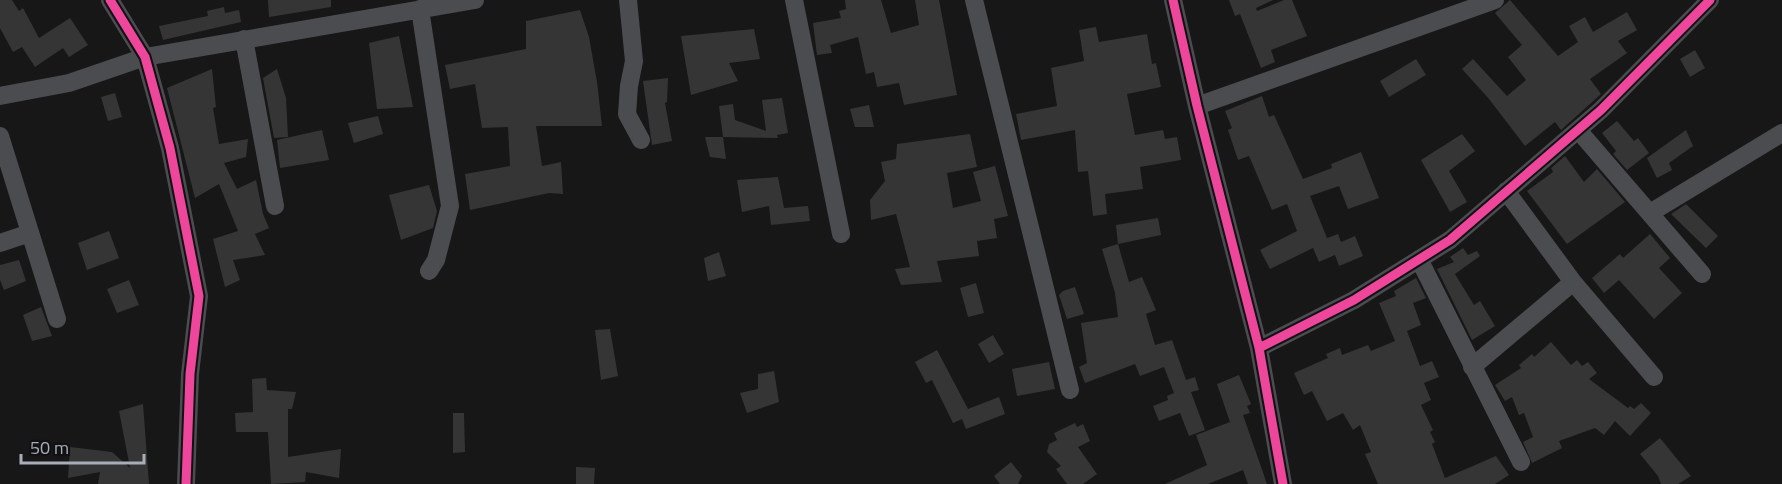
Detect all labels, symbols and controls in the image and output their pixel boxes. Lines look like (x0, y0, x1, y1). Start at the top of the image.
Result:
scale bar (21, 427, 144, 465)
text: 50 m (30, 434, 69, 461)

